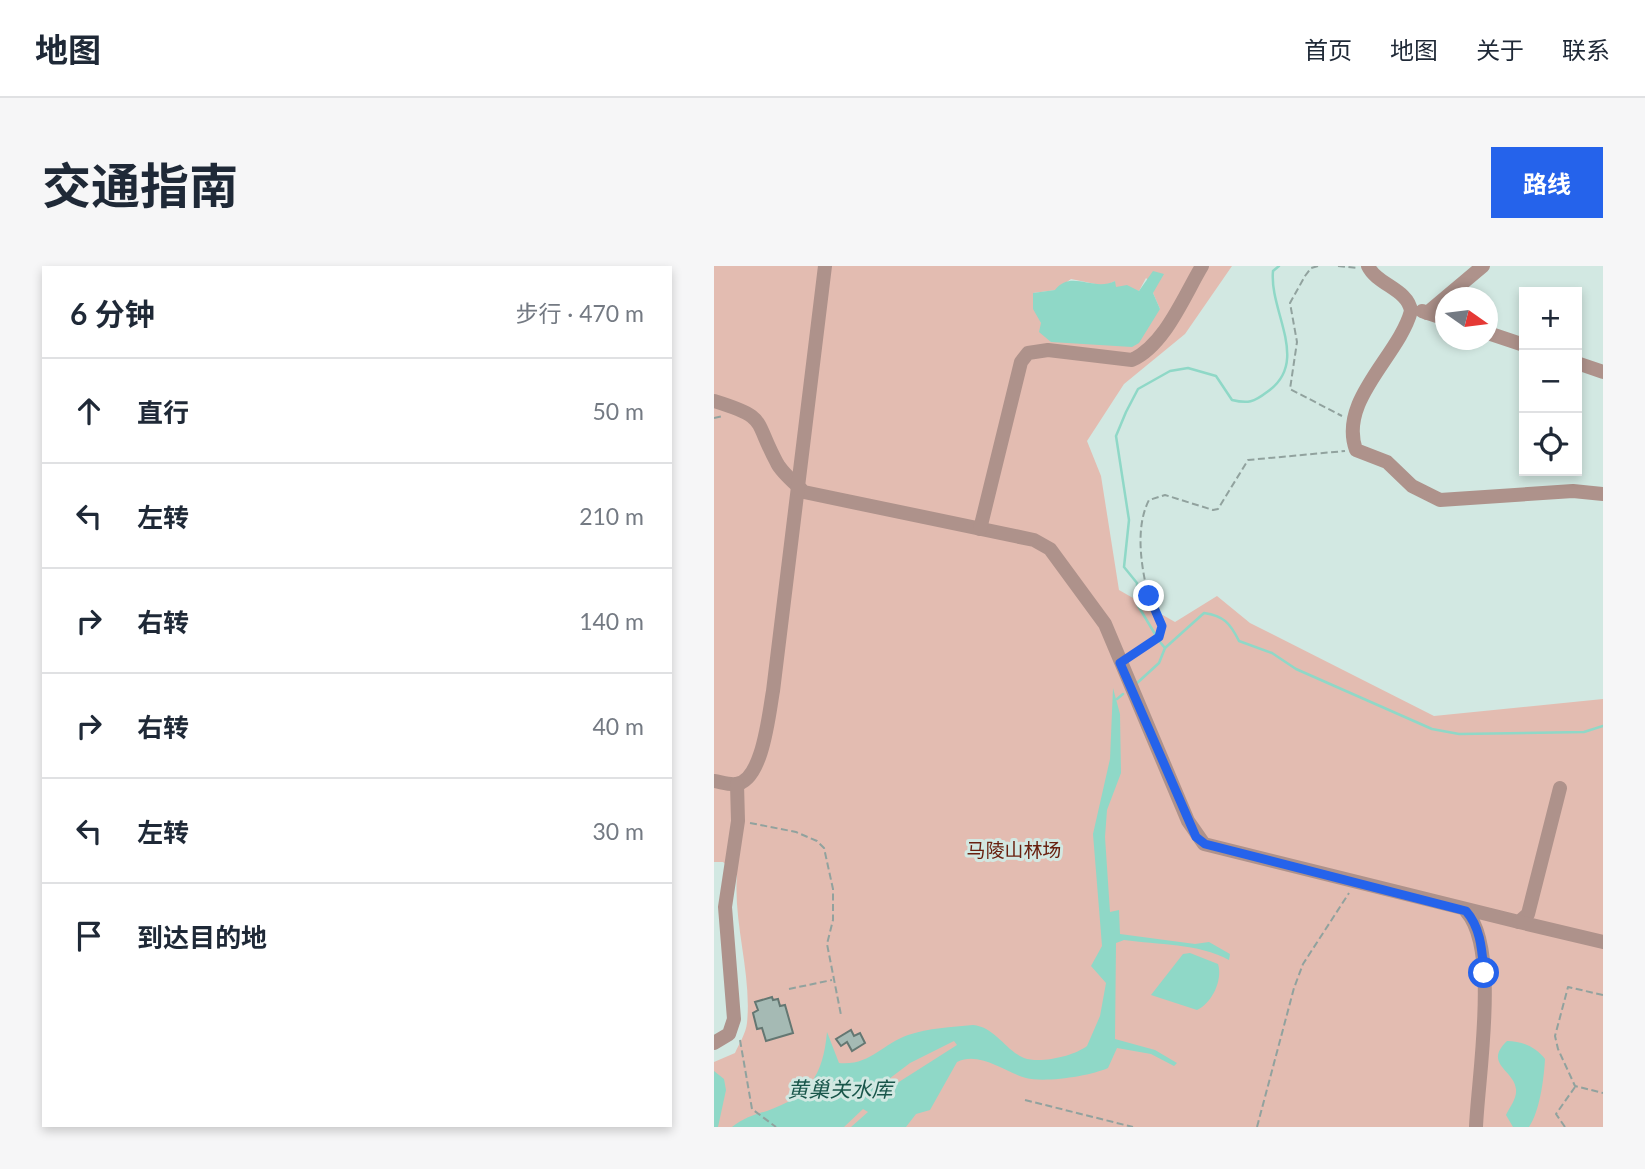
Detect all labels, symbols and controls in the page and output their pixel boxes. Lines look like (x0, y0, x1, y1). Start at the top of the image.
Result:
text: 地图 (35, 29, 101, 69)
text: 首页 (1304, 35, 1352, 64)
text: 地图 (1390, 35, 1438, 64)
text: 关于 (1476, 35, 1524, 64)
text: 联系 (1562, 35, 1610, 64)
button: 路线 (1491, 147, 1603, 218)
text: 交通指南 (42, 156, 238, 214)
north arrow (1435, 287, 1498, 350)
map controls (1519, 287, 1582, 476)
button: + (1519, 287, 1582, 350)
text: 6 分钟 (70, 295, 155, 331)
text: 步行 · 470 m (515, 299, 644, 327)
button: − (1519, 350, 1582, 413)
icon: ahead (70, 392, 108, 430)
text: 直行 (137, 396, 189, 428)
text: 50 m (593, 397, 644, 425)
button: locate (1519, 413, 1582, 476)
icon: left (70, 497, 108, 535)
text: 左转 (137, 501, 189, 533)
text: 210 m (579, 502, 644, 530)
route end (1133, 580, 1164, 611)
icon: right (70, 602, 108, 640)
text: 右转 (137, 606, 189, 638)
text: 140 m (579, 607, 644, 635)
icon: right (70, 707, 108, 745)
text: 右转 (137, 711, 189, 743)
text: 40 m (593, 712, 644, 740)
icon: left (70, 812, 108, 850)
text: 左转 (137, 816, 189, 848)
text: 30 m (593, 817, 644, 845)
park label: 马陵山林场 (966, 838, 1062, 861)
icon: arrive (70, 917, 108, 955)
text: 到达目的地 (137, 921, 267, 953)
route start (1468, 957, 1499, 988)
water label: 黄巢关水库 (788, 1076, 895, 1101)

